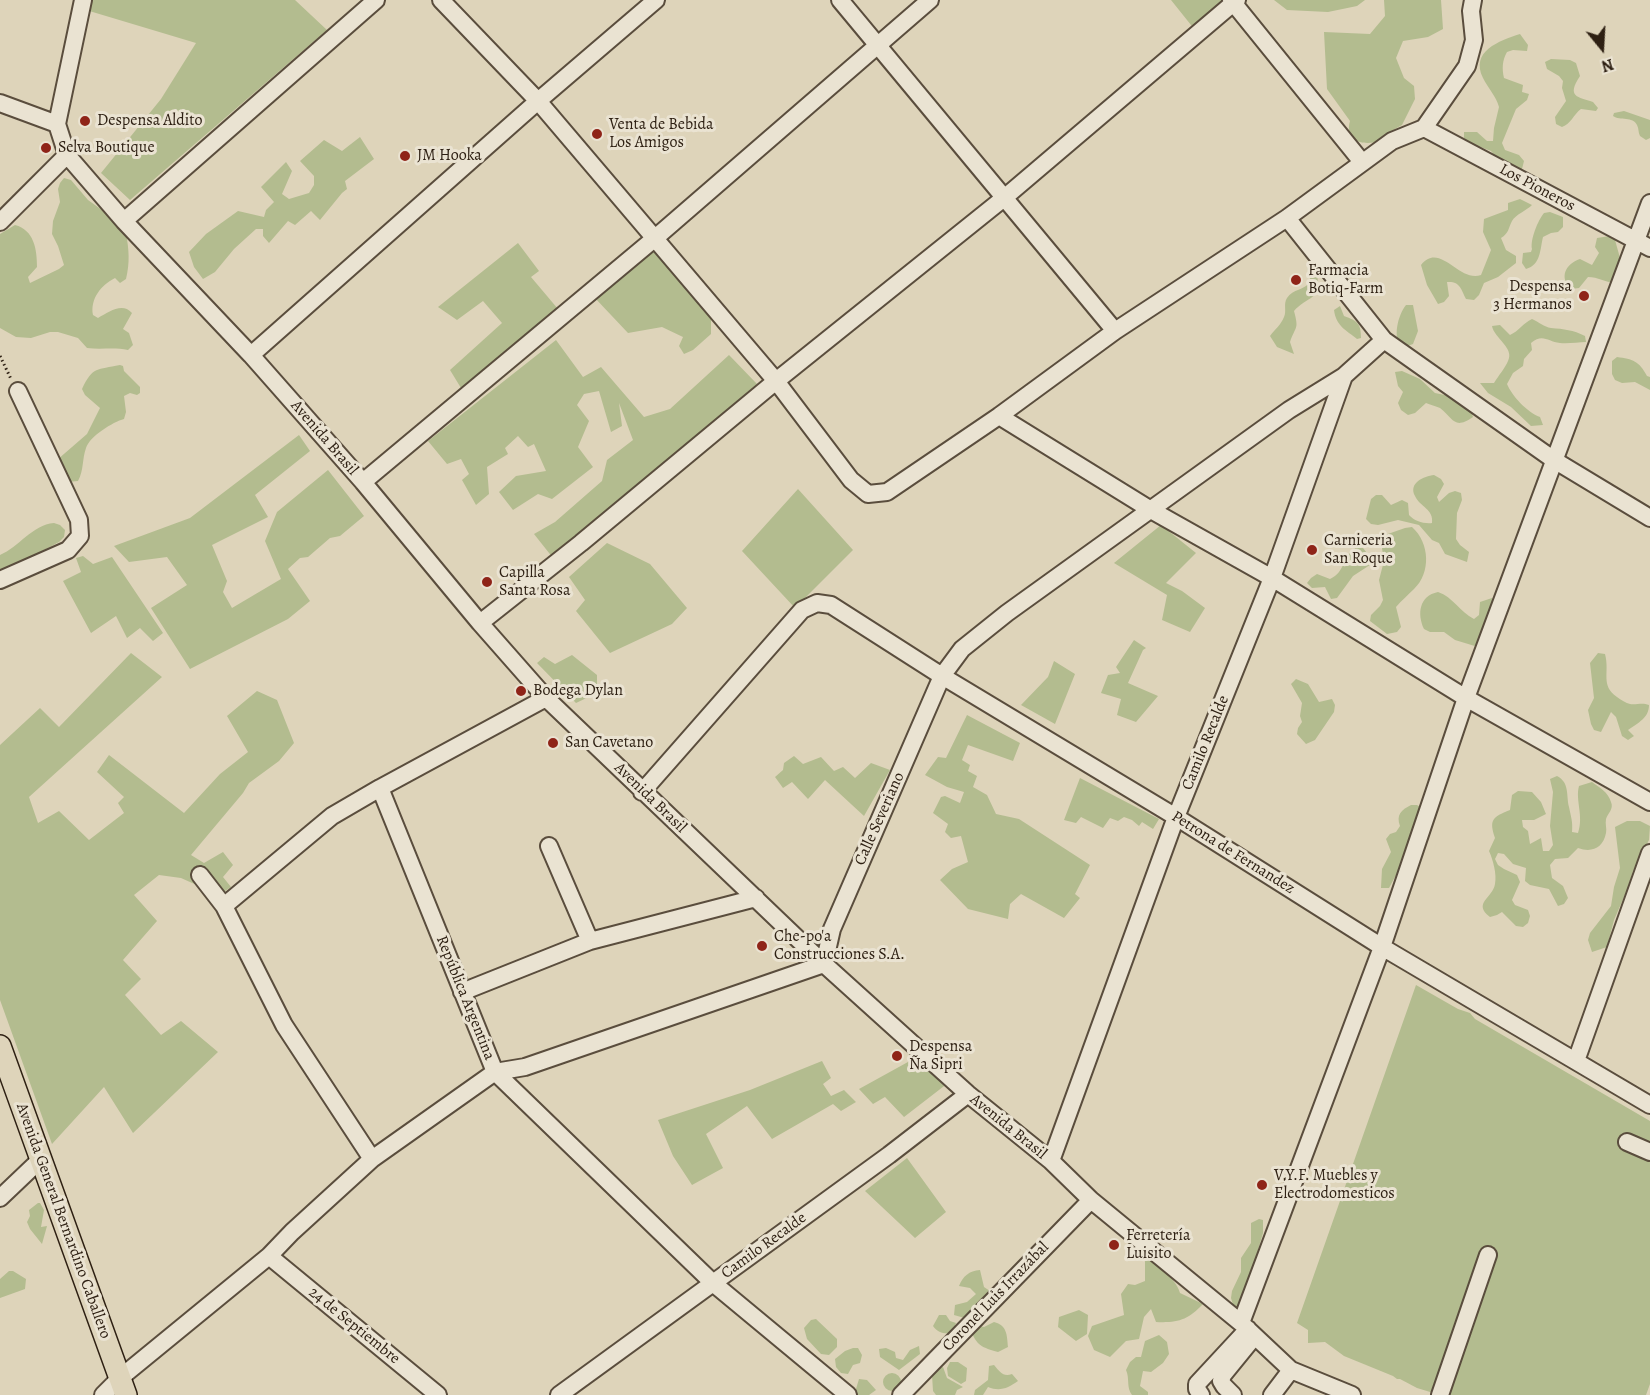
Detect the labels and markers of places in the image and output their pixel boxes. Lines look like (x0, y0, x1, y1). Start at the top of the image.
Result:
place label: Despensa Aldito (97, 111, 203, 131)
marker: Despensa Aldito (78, 114, 92, 128)
place label: Venta de Bebida Los Amigos (609, 115, 714, 153)
marker: Venta de Bebida Los Amigos (590, 127, 604, 141)
place label: Selva Boutique (58, 138, 155, 158)
marker: Selva Boutique (39, 141, 53, 155)
place label: JM Hooka (417, 146, 482, 166)
marker: JM Hooka (398, 149, 412, 163)
place label: Farmacia Botiq-Farm (1308, 261, 1383, 299)
marker: Farmacia Botiq-Farm (1289, 273, 1303, 287)
place label: Despensa 3 Hermanos (1493, 277, 1572, 315)
marker: Despensa 3 Hermanos (1577, 289, 1591, 303)
place label: Carniceria San Roque (1324, 531, 1393, 569)
marker: Carniceria San Roque (1305, 543, 1319, 557)
place label: Capilla Santa Rosa (499, 563, 570, 601)
marker: Capilla Santa Rosa (480, 575, 494, 589)
place label: Bodega Dylan (533, 681, 623, 701)
marker: Bodega Dylan (514, 684, 528, 698)
place label: San Cavetano (565, 733, 653, 753)
marker: San Cavetano (546, 736, 560, 750)
place label: Che-po'a Construcciones S.A. (774, 927, 905, 965)
marker: Che-po'a Construcciones S.A. (755, 939, 769, 953)
place label: Despensa Ña Sipri (909, 1037, 972, 1075)
marker: Despensa Ña Sipri (890, 1049, 904, 1063)
place label: V.Y.F. Muebles y Electrodomesticos (1274, 1166, 1395, 1204)
marker: V.Y.F. Muebles y Electrodomesticos (1255, 1178, 1269, 1192)
place label: Ferretería Luisito (1126, 1226, 1190, 1264)
marker: Ferretería Luisito (1107, 1238, 1121, 1252)

